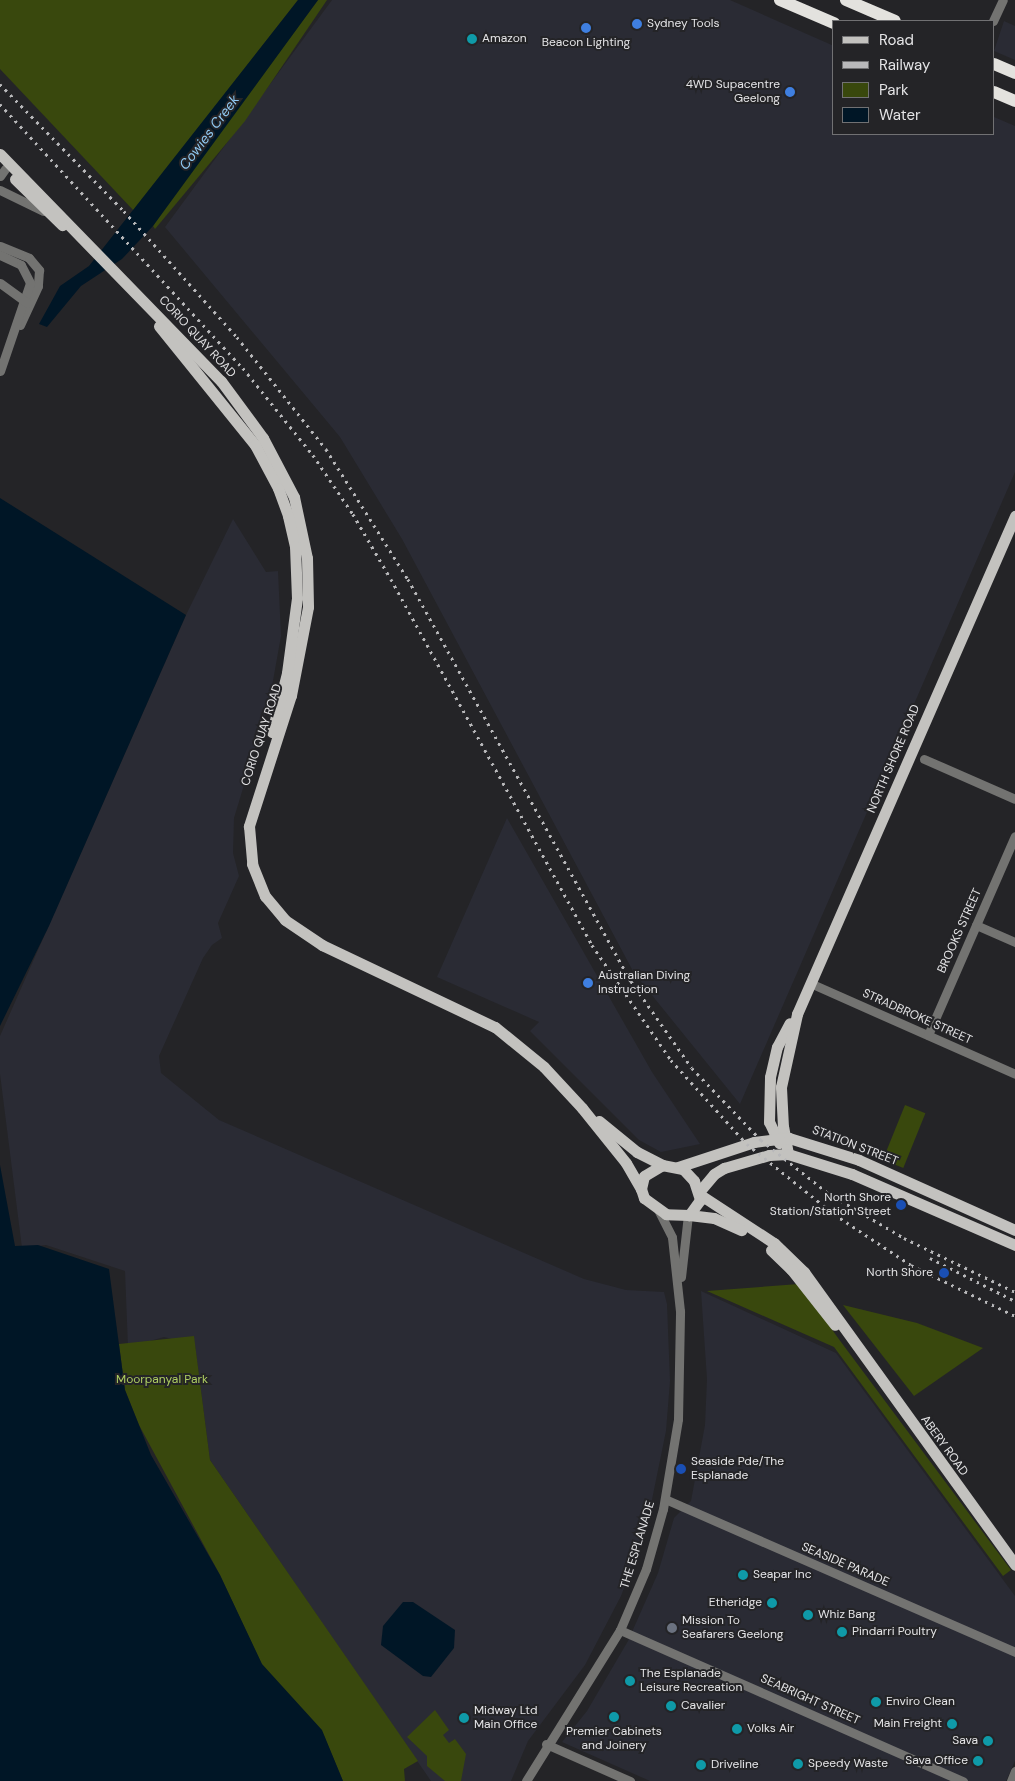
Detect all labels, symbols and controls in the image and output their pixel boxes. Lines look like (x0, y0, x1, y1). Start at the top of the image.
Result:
place label: Sydney Tools (647, 17, 720, 31)
marker: Sydney Tools (631, 18, 643, 30)
legend (832, 20, 995, 135)
marker: Beacon Lighting (580, 22, 592, 34)
text: Road (879, 30, 914, 50)
place label: Amazon (482, 32, 527, 46)
marker: Amazon (466, 33, 478, 45)
place label: Beacon Lighting (542, 36, 630, 50)
text: Railway (879, 55, 930, 75)
place label: 4WD Supacentre Geelong (686, 78, 780, 106)
text: Park (879, 80, 909, 100)
marker: 4WD Supacentre Geelong (784, 86, 796, 98)
water label: Cowies Creek (175, 91, 243, 173)
text: Water (879, 105, 920, 125)
street label: CORIO QUAY ROAD (155, 293, 239, 381)
street label: CORIO QUAY ROAD (239, 682, 285, 788)
street label: NORTH SHORE ROAD (865, 703, 923, 815)
street label: BROOKS STREET (935, 887, 985, 975)
place label: Australian Diving Instruction (598, 969, 690, 997)
marker: Australian Diving Instruction (582, 977, 594, 989)
street label: STRADBROKE STREET (860, 986, 974, 1048)
street label: STATION STREET (810, 1123, 900, 1169)
place label: North Shore Station/Station Street (770, 1191, 891, 1219)
marker: North Shore Station/Station Street (895, 1199, 907, 1211)
place label: North Shore (866, 1266, 933, 1280)
marker: North Shore (937, 1266, 951, 1280)
park label: Moorpanyal Park (116, 1373, 208, 1387)
street label: ABERY ROAD (917, 1413, 971, 1479)
place label: Seaside Pde/The Esplanade (691, 1455, 784, 1483)
marker: Seaside Pde/The Esplanade (675, 1463, 687, 1475)
street label: THE ESPLANADE (618, 1499, 658, 1591)
street label: SEASIDE PARADE (799, 1540, 891, 1590)
place label: Seapar Inc (753, 1568, 812, 1582)
marker: Seapar Inc (737, 1569, 749, 1581)
place label: Etheridge (709, 1596, 762, 1610)
marker: Etheridge (766, 1597, 778, 1609)
place label: Whiz Bang (818, 1608, 875, 1622)
marker: Whiz Bang (802, 1609, 814, 1621)
place label: Mission To Seafarers Geelong (682, 1614, 783, 1642)
marker: Mission To Seafarers Geelong (666, 1622, 678, 1634)
place label: Pindarri Poultry (852, 1625, 937, 1639)
marker: Pindarri Poultry (836, 1626, 848, 1638)
place label: The Esplanade Leisure Recreation (640, 1667, 742, 1695)
street label: SEABRIGHT STREET (758, 1672, 862, 1728)
marker: The Esplanade Leisure Recreation (624, 1675, 636, 1687)
place label: Enviro Clean (886, 1695, 955, 1709)
marker: Enviro Clean (870, 1696, 882, 1708)
place label: Cavalier (681, 1699, 725, 1713)
marker: Cavalier (665, 1700, 677, 1712)
place label: Midway Ltd Main Office (474, 1704, 537, 1732)
marker: Premier Cabinets and Joinery (608, 1711, 620, 1723)
marker: Midway Ltd Main Office (458, 1712, 470, 1724)
place label: Main Freight (874, 1717, 942, 1731)
marker: Main Freight (946, 1718, 958, 1730)
place label: Volks Air (747, 1722, 794, 1736)
marker: Volks Air (731, 1723, 743, 1735)
place label: Premier Cabinets and Joinery (566, 1725, 662, 1753)
place label: Sava (952, 1734, 978, 1748)
marker: Sava (982, 1735, 994, 1747)
place label: Sava Office (905, 1754, 968, 1768)
marker: Sava Office (972, 1755, 984, 1767)
place label: Speedy Waste (808, 1757, 888, 1771)
place label: Driveline (711, 1758, 759, 1772)
marker: Speedy Waste (792, 1758, 804, 1770)
marker: Driveline (695, 1759, 707, 1771)

